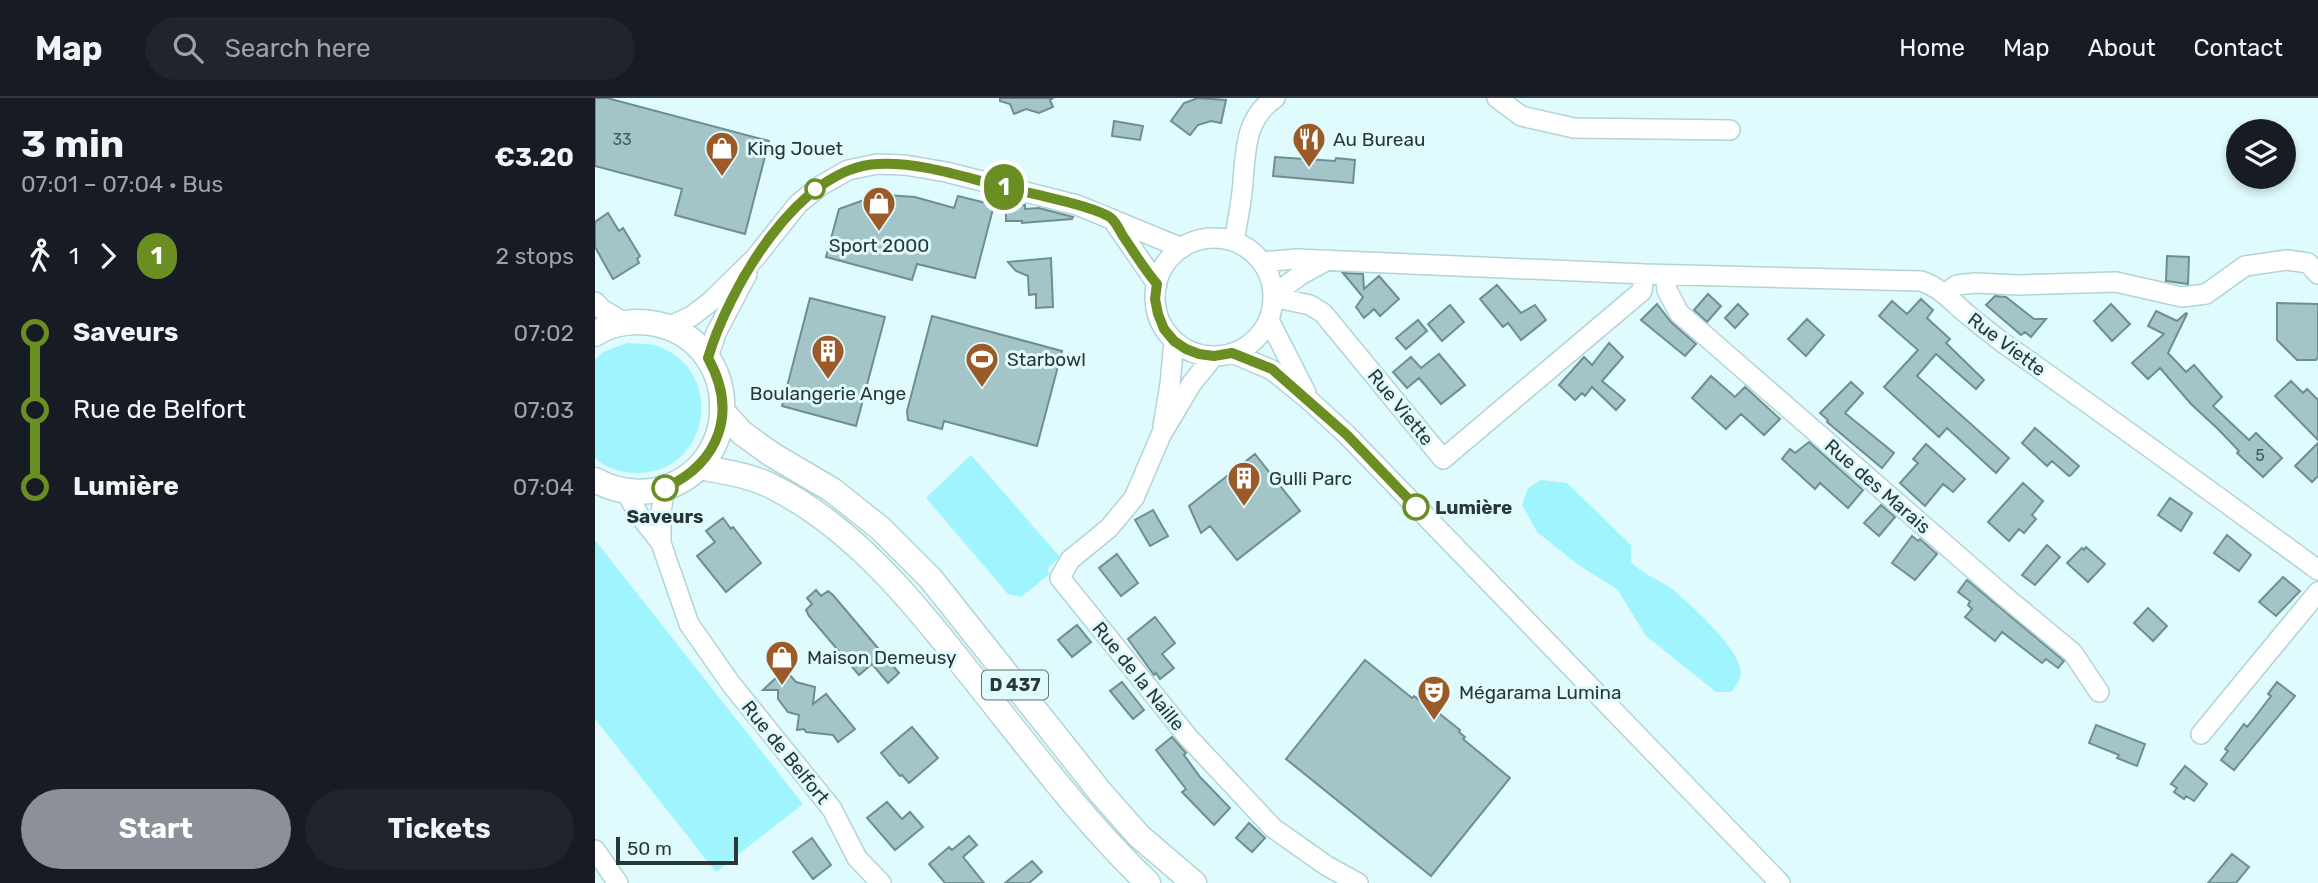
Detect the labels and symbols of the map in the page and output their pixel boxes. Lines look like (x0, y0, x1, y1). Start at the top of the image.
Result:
restaurant icon: Au Bureau (1290, 120, 1328, 169)
place label: Au Bureau (1333, 128, 1425, 151)
shop icon: King Jouet (703, 129, 741, 178)
house number: 33 (612, 130, 632, 149)
place label: King Jouet (747, 137, 843, 160)
line badge: 1 (981, 164, 1027, 210)
unlabelled marker (805, 179, 825, 199)
shop icon: Sport 2000 (860, 184, 898, 233)
place label: Sport 2000 (829, 234, 929, 257)
street label: Rue Viette (1963, 308, 2050, 381)
building icon: Boulangerie Ange (809, 332, 847, 381)
sports icon: Starbowl (963, 340, 1001, 389)
place label: Starbowl (1007, 348, 1086, 371)
street label: Rue Viette (1363, 364, 1438, 450)
place label: Boulangerie Ange (750, 382, 906, 405)
street label: Rue des Marais (1820, 434, 1935, 539)
house number: 5 (2255, 446, 2265, 465)
building icon: Gulli Parc (1225, 459, 1263, 508)
place label: Gulli Parc (1269, 467, 1352, 490)
marker: Saveurs (652, 475, 678, 501)
marker: Lumière (1403, 494, 1429, 520)
place label: Lumière (1435, 496, 1512, 519)
place label: Saveurs (626, 505, 704, 528)
street label: Rue de la Naille (1088, 617, 1190, 736)
shop icon: Maison Demeusy (763, 638, 801, 687)
place label: Maison Demeusy (807, 646, 956, 669)
road number: D 437 (982, 670, 1048, 700)
theatre icon: Mégarama Lumina (1415, 673, 1453, 722)
place label: Mégarama Lumina (1459, 681, 1621, 704)
street label: Rue de Belfort (737, 696, 835, 809)
scale bar (616, 834, 739, 866)

